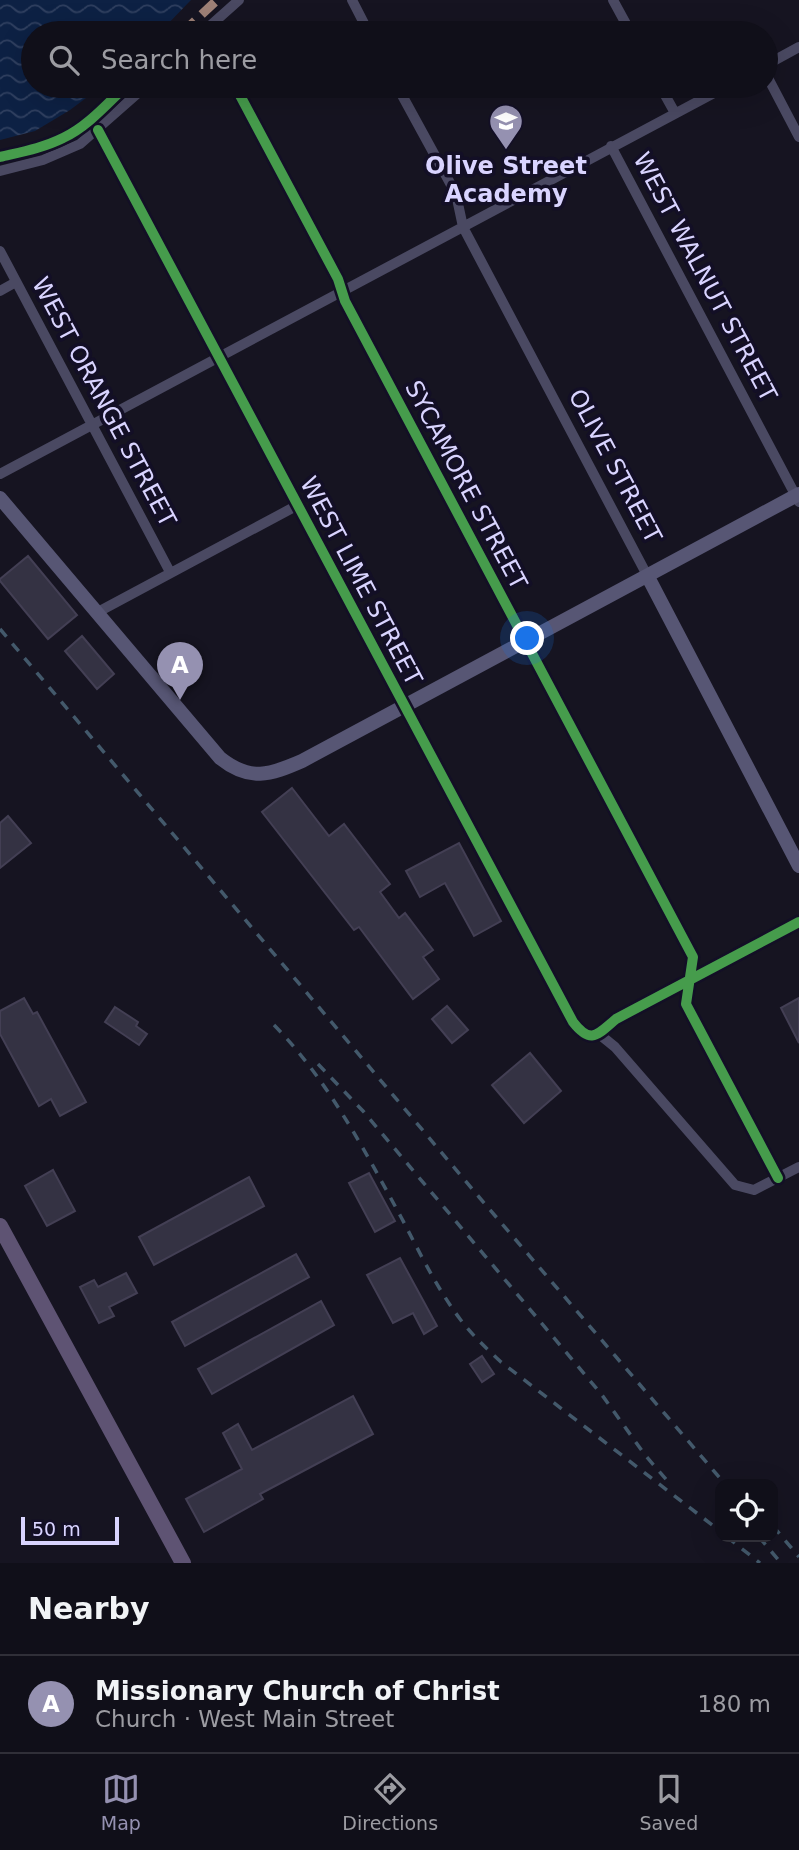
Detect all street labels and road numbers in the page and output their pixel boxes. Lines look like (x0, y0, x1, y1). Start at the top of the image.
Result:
street label: WEST WALNUT STREET (627, 148, 783, 407)
street label: WEST ORANGE STREET (26, 273, 182, 532)
street label: SYCAMORE STREET (399, 376, 533, 594)
street label: OLIVE STREET (563, 384, 667, 548)
street label: WEST LIME STREET (294, 472, 428, 690)

